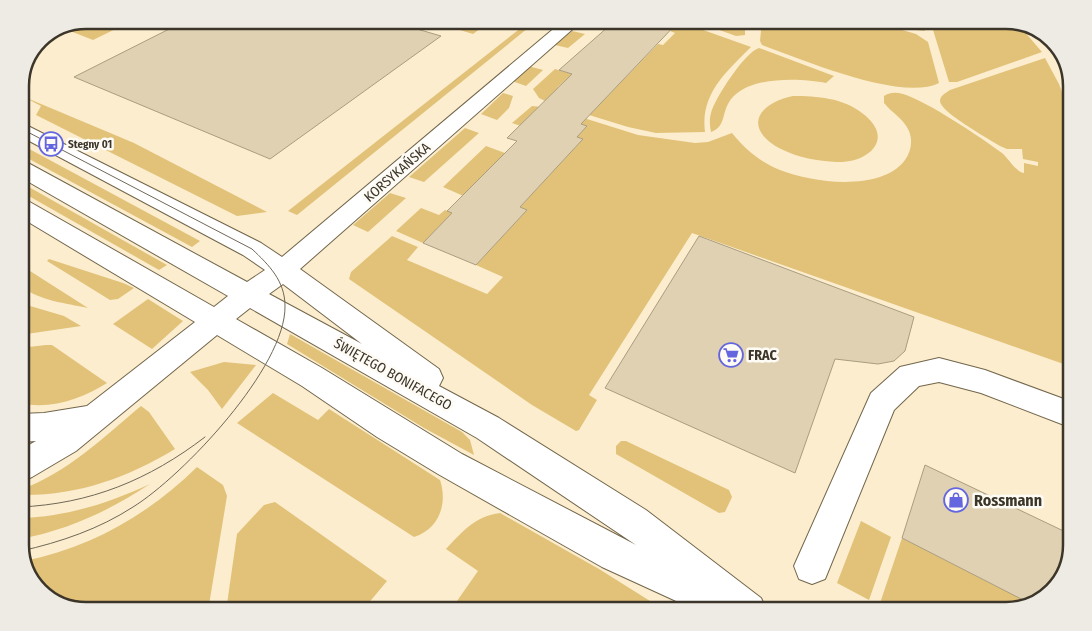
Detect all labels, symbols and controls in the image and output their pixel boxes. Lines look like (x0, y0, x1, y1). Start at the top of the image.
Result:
bus stop icon: Stegny 01 (38, 131, 64, 157)
place label: Stegny 01 (68, 138, 112, 151)
street label: KORSYKAŃSKA (360, 138, 434, 206)
street label: ŚWIĘTEGO BONIFACEGO (331, 334, 455, 414)
supermarket icon: FRAC (718, 342, 744, 368)
place label: FRAC (748, 347, 778, 364)
shop icon: Rossmann (943, 487, 969, 513)
place label: Rossmann (974, 491, 1042, 510)

